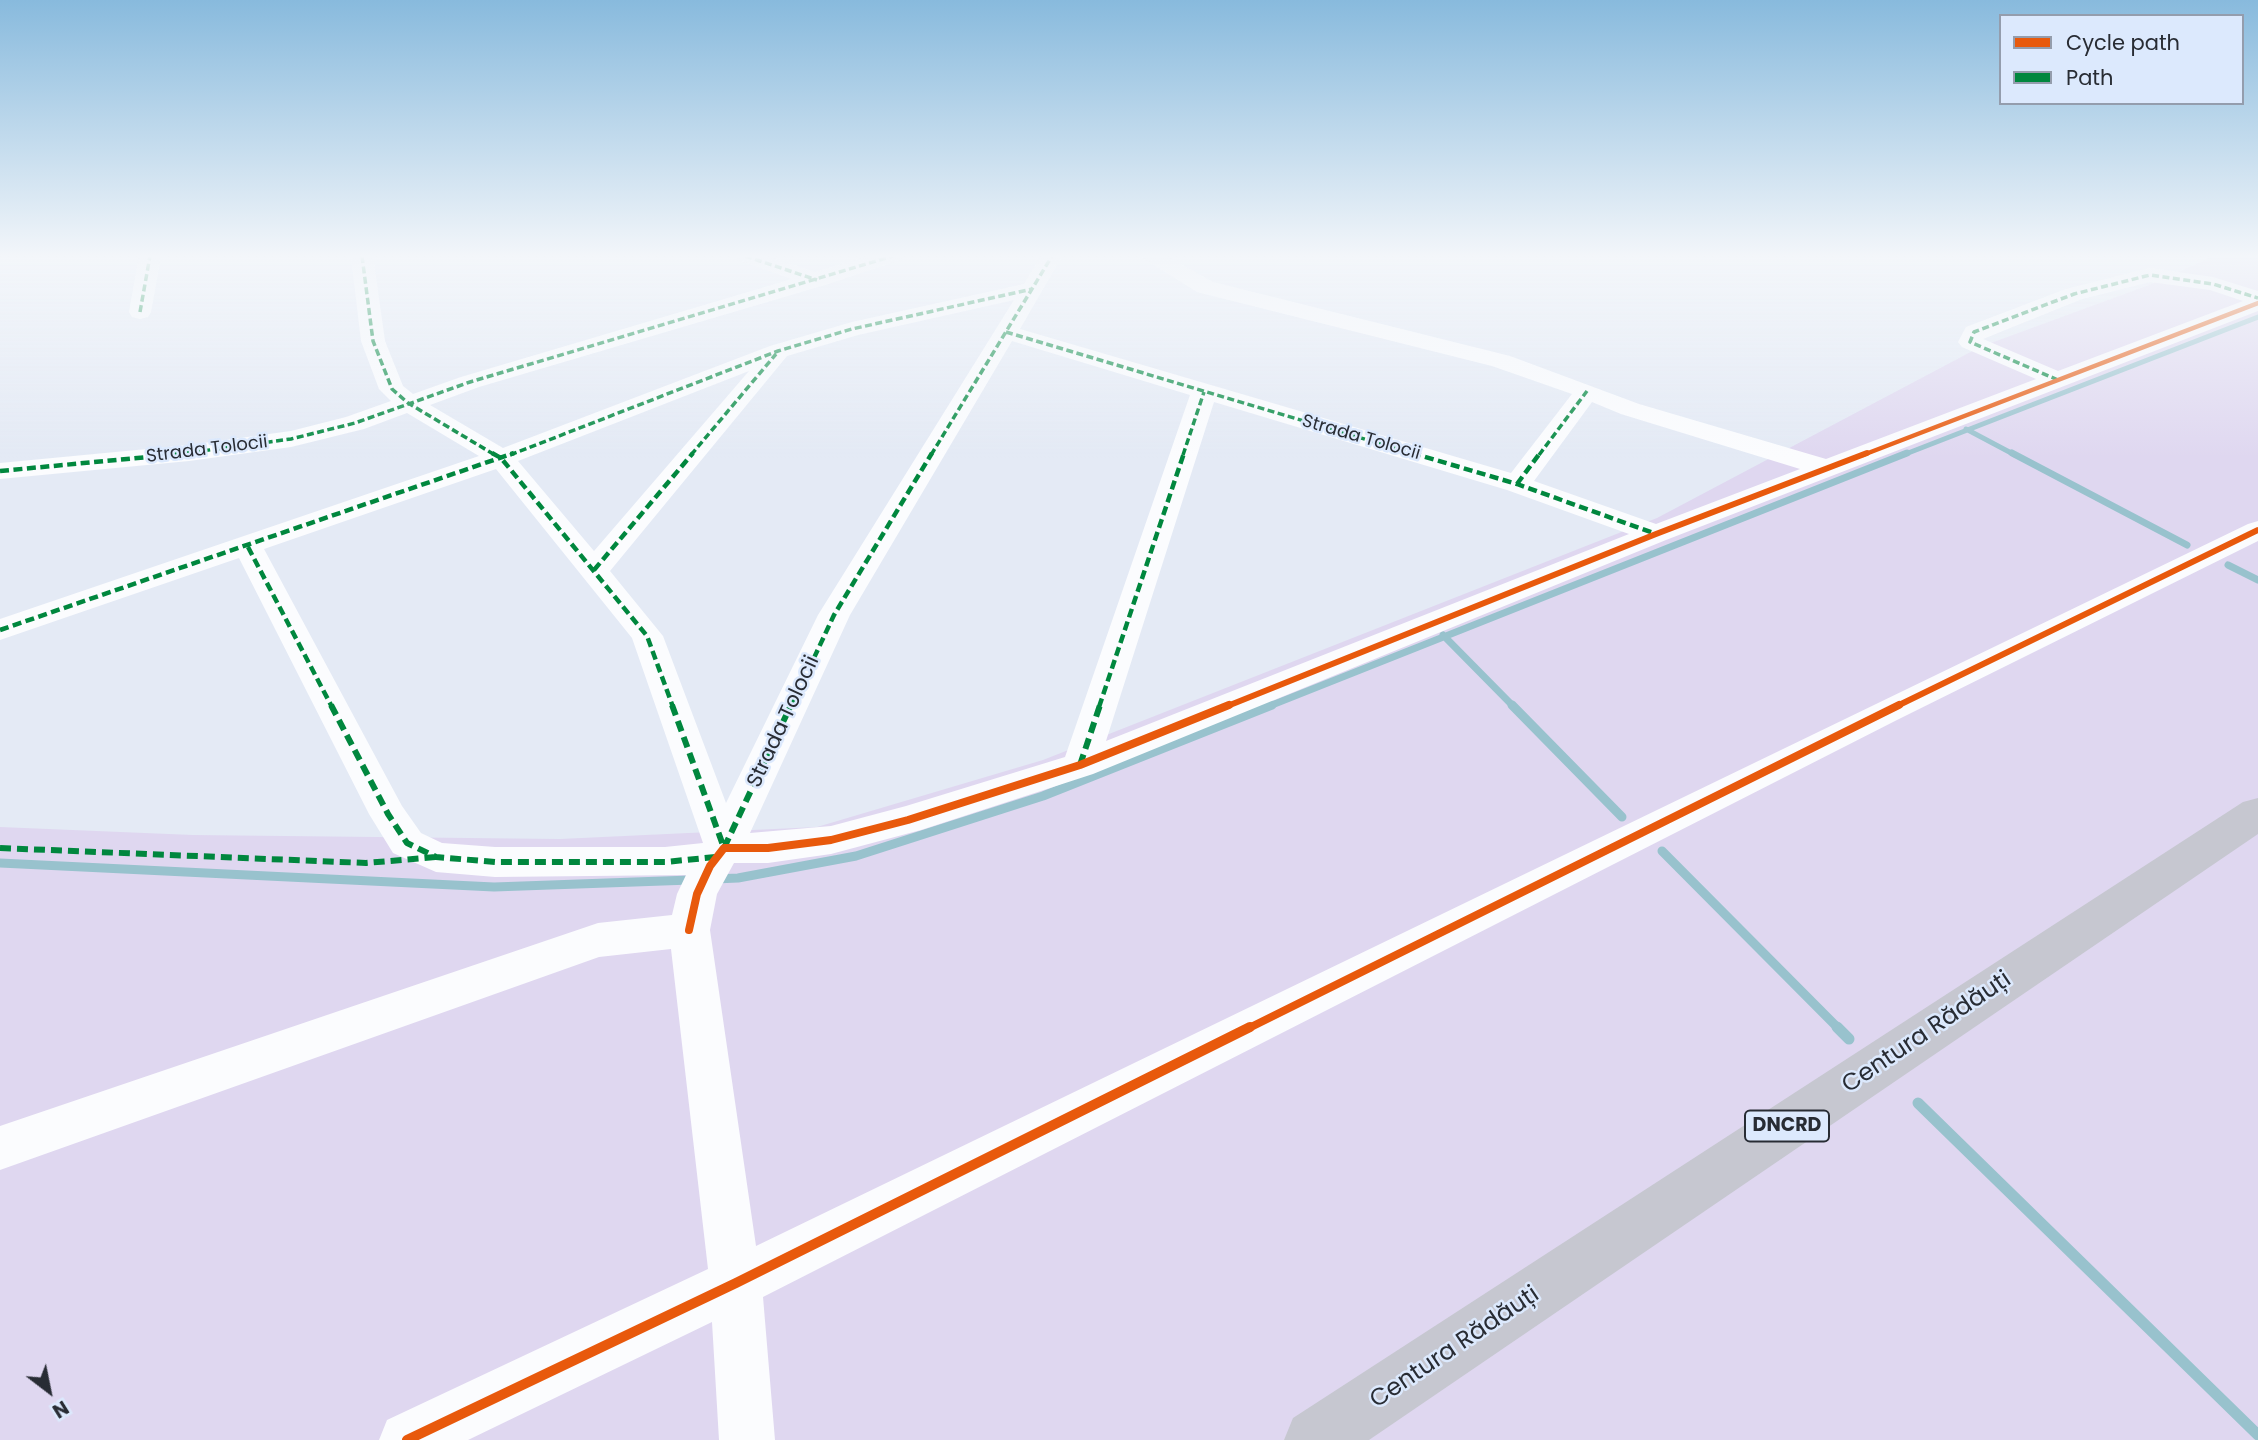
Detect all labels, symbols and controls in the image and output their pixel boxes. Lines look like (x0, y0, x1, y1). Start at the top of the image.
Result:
legend (1999, 14, 2244, 105)
text: Cycle path (2066, 28, 2180, 57)
text: Path (2066, 63, 2113, 92)
street label: Strada Tolocii (1299, 411, 1423, 465)
street label: Strada Tolocii (145, 432, 269, 468)
street label: Strada Tolocii (742, 652, 826, 792)
street label: Centura Rădăuți (1837, 966, 2017, 1100)
road number: DNCRD (1745, 1110, 1829, 1142)
street label: Centura Rădăuți (1365, 1281, 1545, 1415)
north arrow (14, 1356, 84, 1426)
text: N (47, 1394, 74, 1424)

